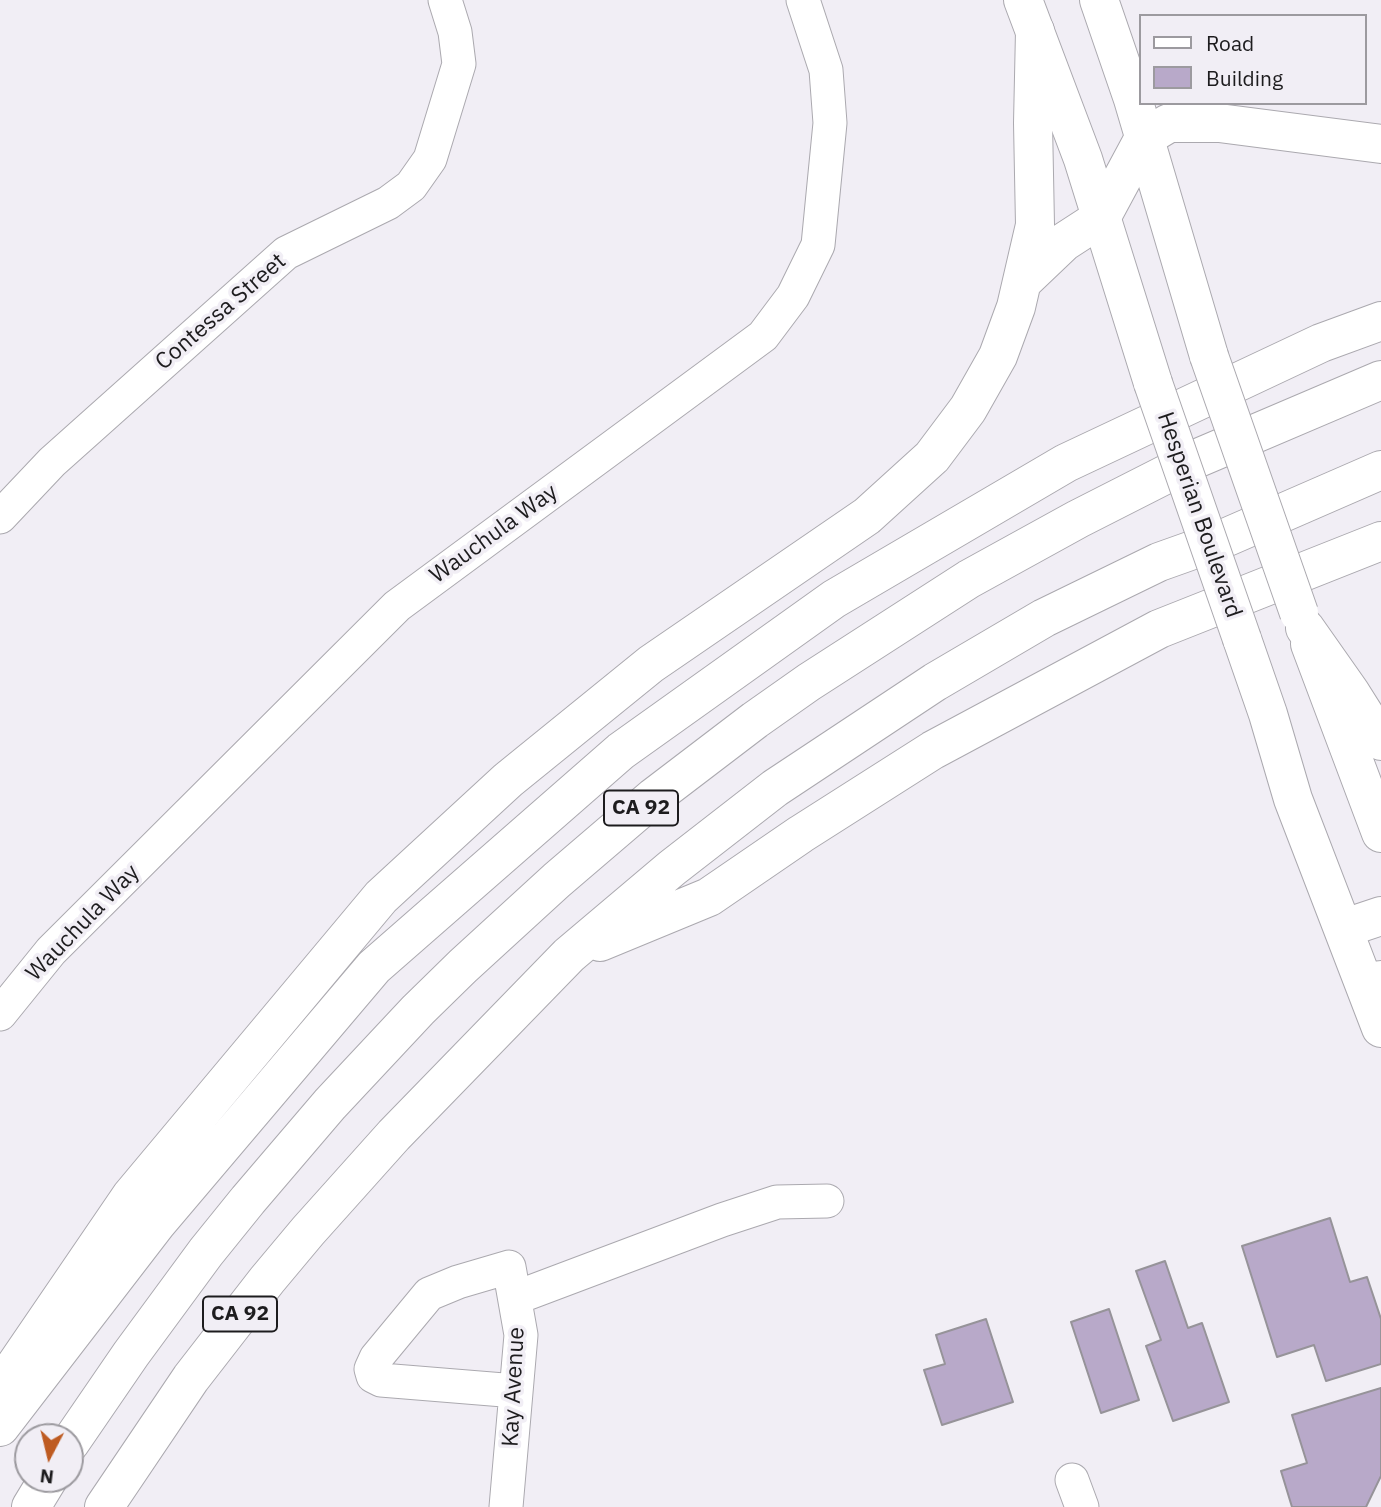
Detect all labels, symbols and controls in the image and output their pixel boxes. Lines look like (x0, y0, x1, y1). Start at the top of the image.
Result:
legend (1140, 14, 1367, 105)
text: Road (1206, 29, 1254, 57)
text: Building (1206, 64, 1283, 92)
street label: Contessa Street (150, 248, 292, 376)
street label: Hesperian Boulevard (1151, 409, 1247, 621)
street label: Wauchula Way (425, 478, 563, 590)
road number: CA 92 (604, 790, 678, 826)
street label: Wauchula Way (21, 859, 145, 987)
road number: CA 92 (203, 1296, 277, 1332)
street label: Kay Avenue (497, 1326, 531, 1448)
north arrow (14, 1423, 84, 1493)
text: N (38, 1464, 55, 1490)

